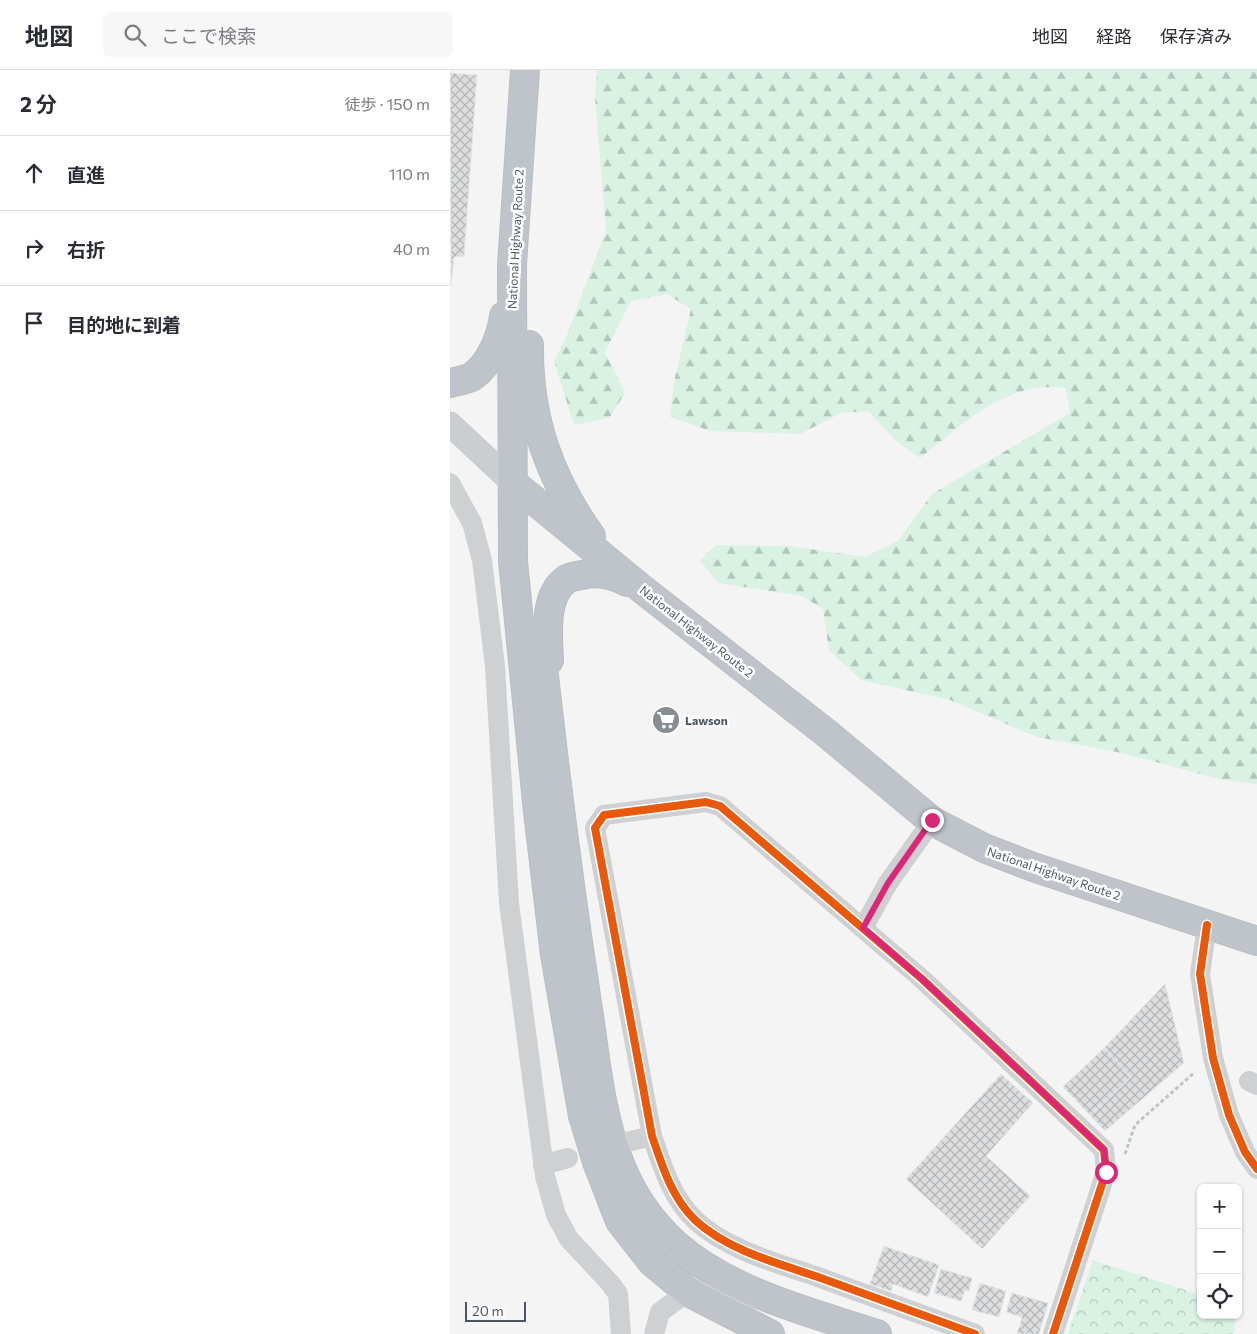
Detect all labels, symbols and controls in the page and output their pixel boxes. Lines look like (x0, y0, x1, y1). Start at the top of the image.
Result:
search box (103, 12, 453, 57)
text: 地図 (25, 21, 73, 50)
icon: search (121, 21, 149, 49)
text: ここで検索 (161, 24, 256, 47)
text: 地図 (1032, 25, 1068, 47)
text: 経路 (1096, 25, 1132, 47)
text: 保存済み (1160, 25, 1232, 47)
text: 2 分 (20, 91, 57, 116)
text: 徒歩 · 150 m (345, 94, 430, 113)
icon: ahead (20, 159, 48, 187)
text: 直進 (67, 163, 105, 186)
text: 110 m (389, 164, 430, 183)
street label: National Highway Route 2 (504, 168, 526, 309)
icon: right (20, 234, 48, 262)
text: 右折 (67, 238, 105, 261)
text: 40 m (393, 239, 430, 258)
icon: arrive (20, 309, 48, 337)
text: 目的地に到着 (67, 313, 181, 336)
street label: National Highway Route 2 (637, 582, 757, 680)
supermarket icon: Lawson (651, 705, 681, 735)
place label: Lawson (685, 713, 728, 727)
route end (921, 809, 944, 832)
street label: National Highway Route 2 (985, 844, 1123, 903)
route start (1095, 1161, 1118, 1184)
map controls (1197, 1184, 1242, 1319)
button: + (1197, 1184, 1242, 1229)
button: − (1197, 1229, 1242, 1274)
button: locate (1197, 1274, 1242, 1319)
scale bar (465, 1299, 526, 1322)
text: 20 m (472, 1302, 504, 1319)

